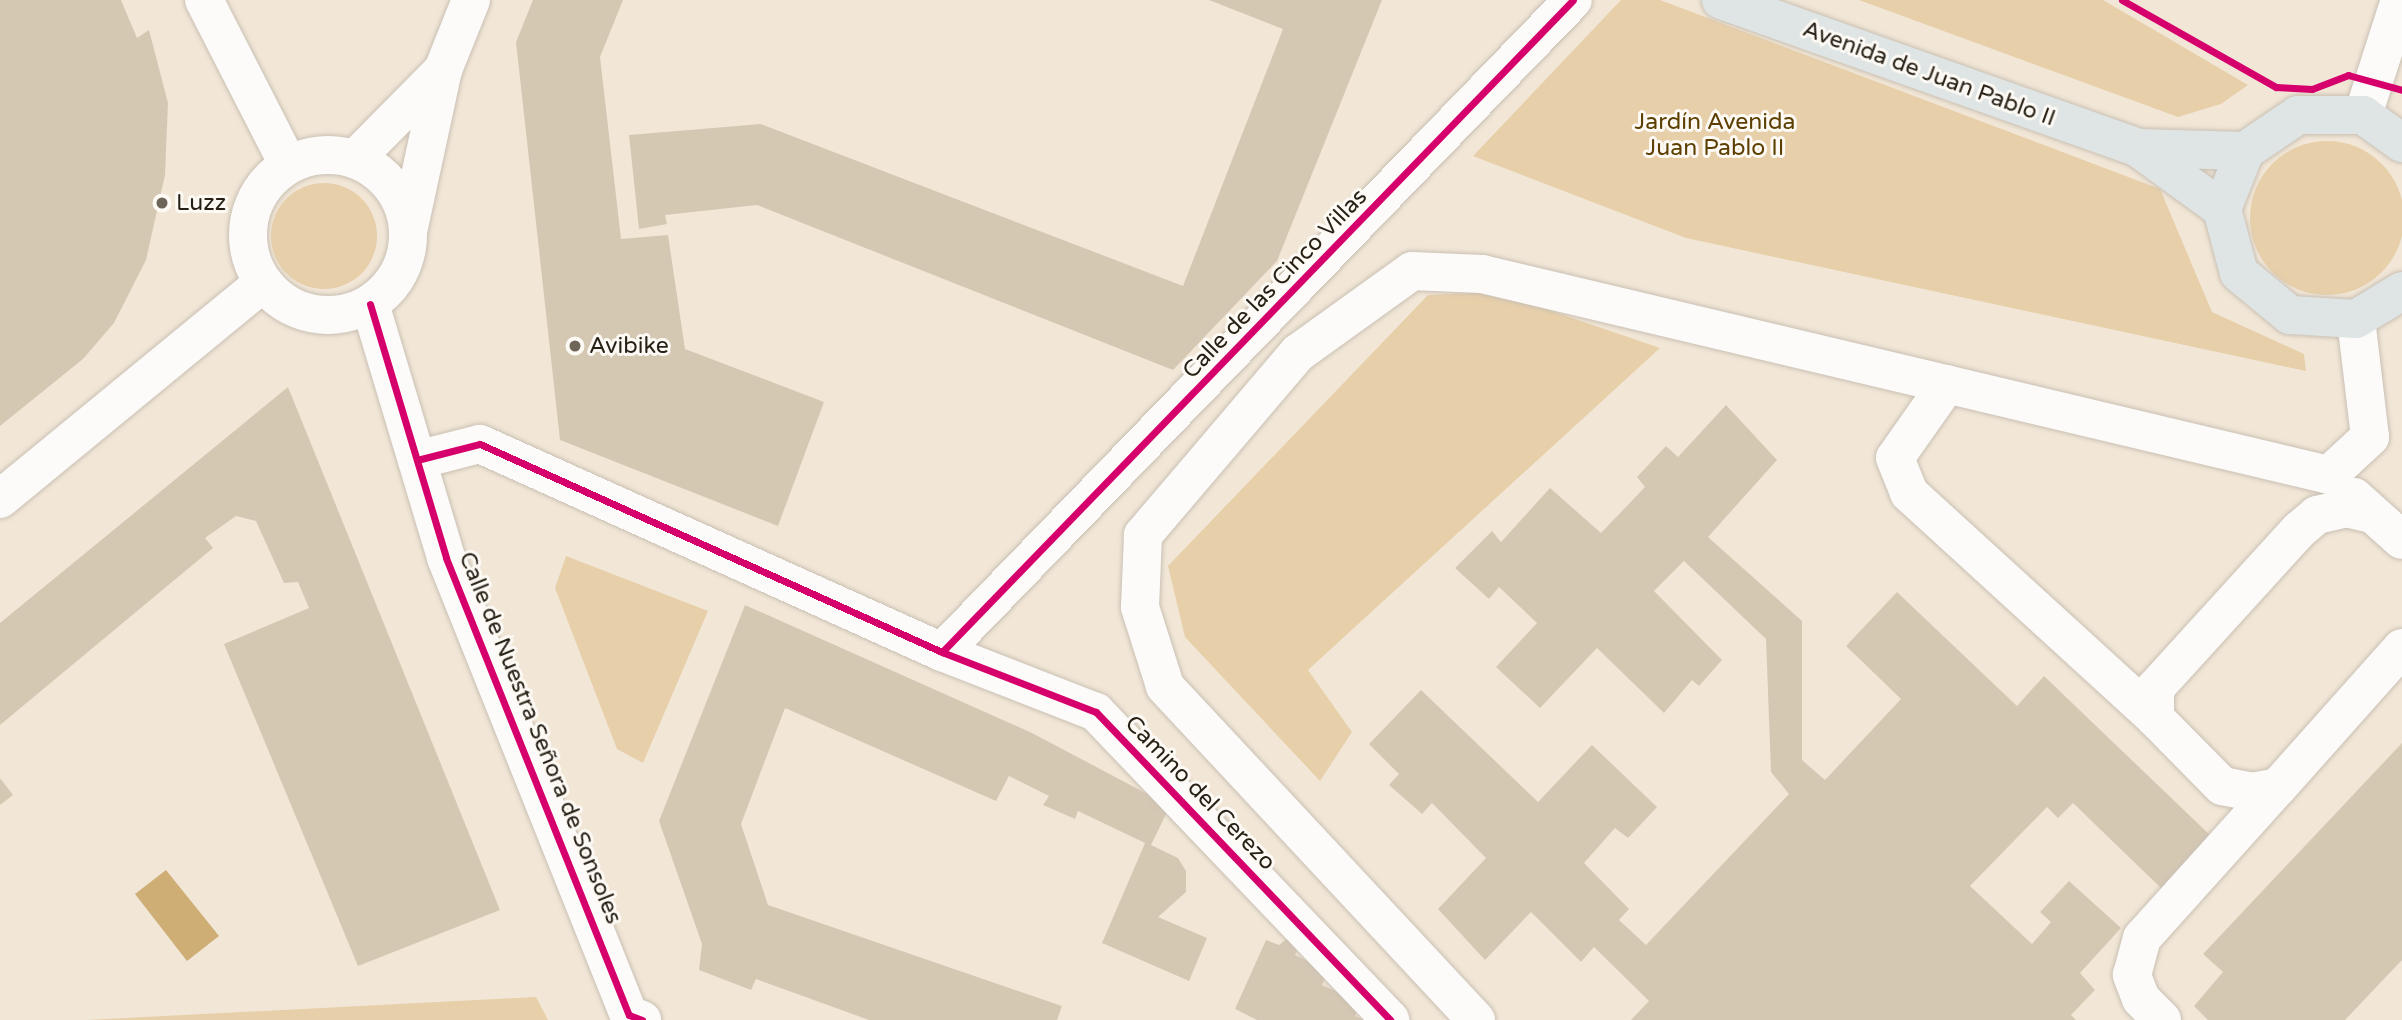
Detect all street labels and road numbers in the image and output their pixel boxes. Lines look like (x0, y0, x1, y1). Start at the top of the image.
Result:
street label: Avenida de Juan Pablo II (1799, 15, 2059, 133)
street label: Calle de las Cinco Villas (1177, 183, 1373, 385)
street label: Calle de Nuestra Señora de Sonsoles (452, 548, 628, 928)
street label: Camino del Cerezo (1119, 710, 1281, 876)

